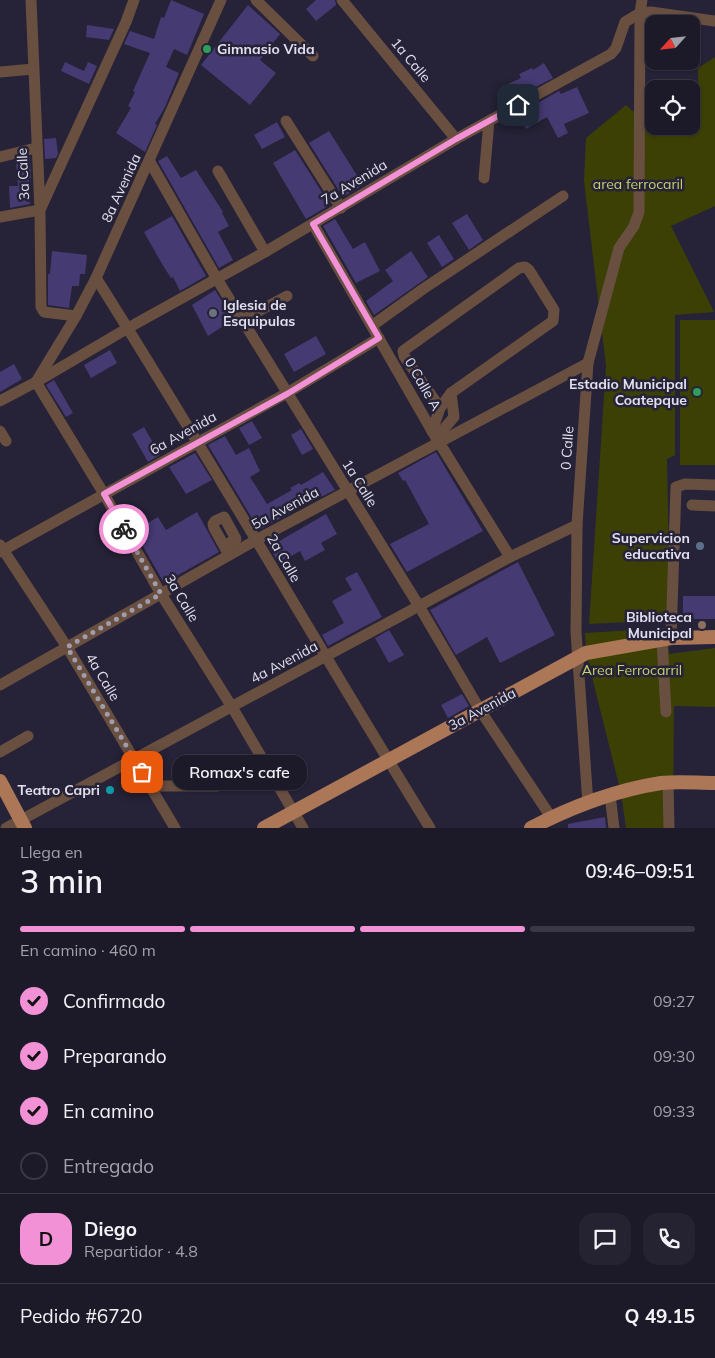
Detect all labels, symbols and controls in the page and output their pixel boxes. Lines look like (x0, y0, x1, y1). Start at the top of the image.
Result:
north arrow (645, 15, 700, 70)
map controls (645, 15, 700, 135)
street label: 1a Calle (387, 34, 435, 86)
place label: Gimnasio Vida (217, 40, 315, 58)
marker: Gimnasio Vida (201, 43, 213, 55)
button: locate (645, 80, 700, 135)
pin (497, 84, 539, 126)
icon: home (504, 91, 532, 119)
street label: 3a Calle (13, 147, 33, 201)
street label: 8a Avenida (97, 151, 145, 225)
street label: 7a Avenida (318, 155, 390, 209)
park label: area ferrocaril (593, 175, 683, 193)
place label: Iglesia de Esquipulas (223, 296, 295, 330)
marker: Iglesia de Esquipulas (207, 307, 219, 319)
street label: 0 Calle A (401, 354, 446, 414)
place label: Estadio Municipal Coatepque (569, 375, 687, 409)
marker: Estadio Municipal Coatepque (691, 386, 703, 398)
street label: 6a Avenida (146, 407, 220, 459)
street label: 0 Calle (556, 425, 578, 471)
street label: 1a Calle (338, 456, 382, 510)
street label: 5a Avenida (248, 483, 322, 533)
courier (99, 504, 149, 554)
icon: bike (110, 515, 138, 543)
place label: Supervicion educativa (612, 529, 690, 563)
street label: 2a Calle (263, 531, 305, 585)
marker: Supervicion educativa (694, 540, 706, 552)
street label: 3a Calle (161, 571, 203, 625)
place label: Biblioteca Municipal (626, 608, 692, 642)
marker: Biblioteca Municipal (696, 619, 708, 631)
street label: 4a Avenida (247, 637, 321, 687)
street label: 4a Calle (82, 650, 124, 704)
park label: Area Ferrocarril (582, 661, 682, 679)
street label: 3a Avenida (445, 684, 519, 734)
pin (121, 751, 163, 793)
callout: Romax's cafe (172, 754, 307, 790)
icon: bag (128, 758, 156, 786)
text: Romax's cafe (189, 762, 290, 782)
place label: Teatro Capri (17, 781, 100, 799)
marker: Teatro Capri (104, 784, 116, 796)
text: Llega en (20, 842, 83, 862)
text: 09:46–09:51 (585, 859, 695, 883)
text: 3 min (20, 861, 103, 901)
text: En camino · 460 m (20, 940, 156, 960)
icon: check (20, 987, 48, 1015)
text: Confirmado (63, 989, 165, 1013)
text: 09:27 (653, 991, 695, 1011)
icon: check (20, 1042, 48, 1070)
text: Preparando (63, 1044, 167, 1068)
text: 09:30 (653, 1046, 695, 1066)
icon: check (20, 1097, 48, 1125)
text: En camino (63, 1099, 154, 1123)
text: 09:33 (653, 1101, 695, 1121)
text: Entregado (63, 1154, 154, 1178)
button: chat (579, 1213, 631, 1265)
button: phone (643, 1213, 695, 1265)
text: Diego (84, 1217, 137, 1241)
text: D (39, 1227, 53, 1251)
text: Repartidor · 4.8 (84, 1241, 198, 1261)
text: Pedido #6720 (20, 1304, 142, 1328)
text: Q 49.15 (625, 1304, 695, 1328)

